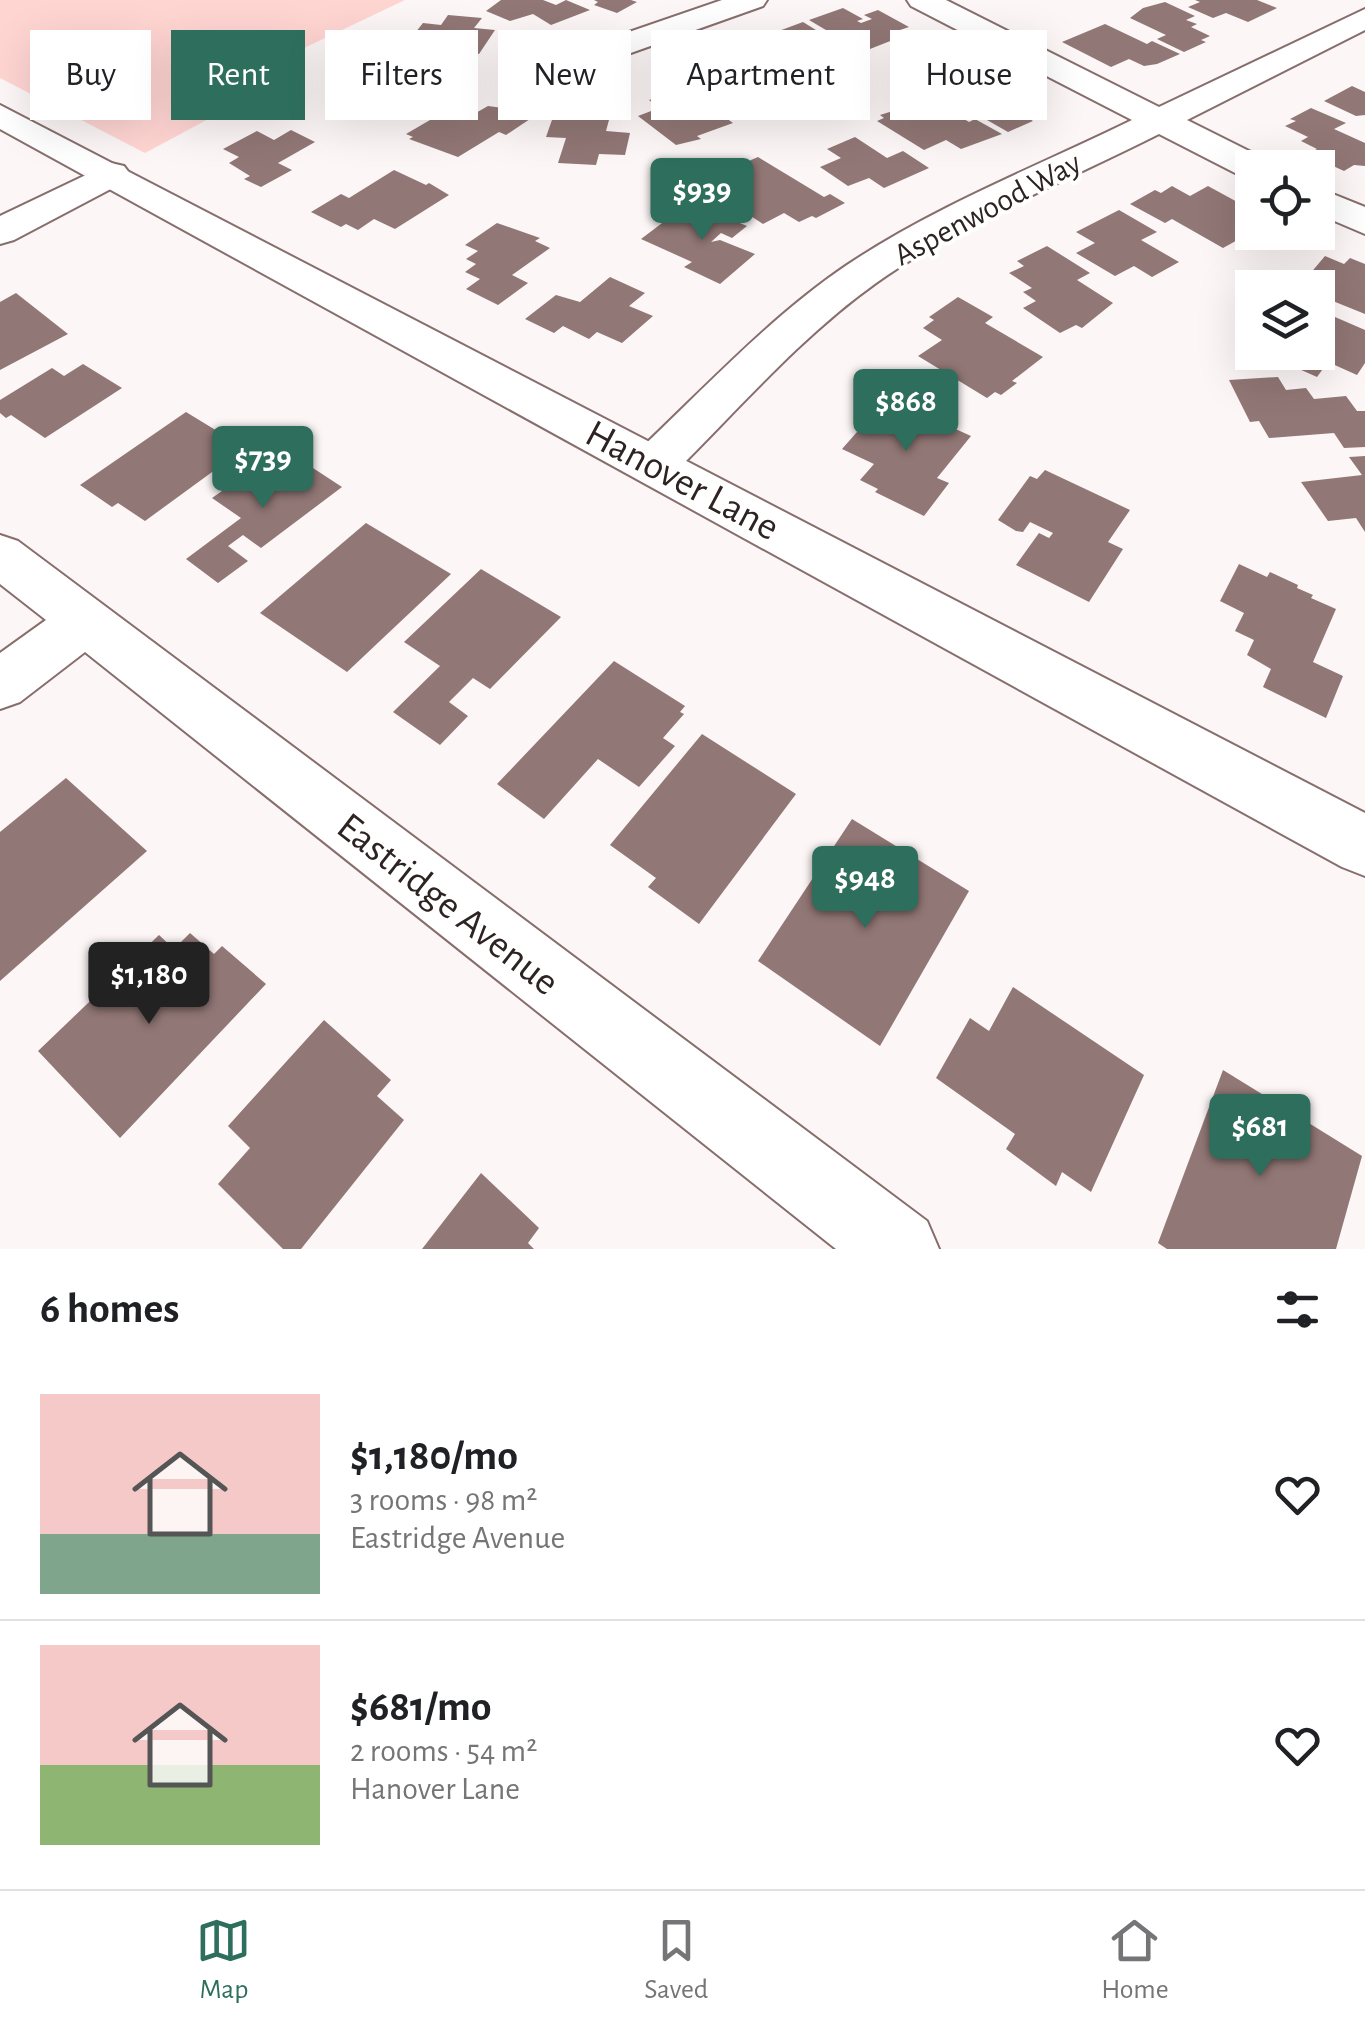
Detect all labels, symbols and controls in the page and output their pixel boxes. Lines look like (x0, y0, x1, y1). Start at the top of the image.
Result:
chip: Buy (30, 30, 151, 120)
chip: Rent (171, 30, 305, 120)
chip: Filters (325, 30, 478, 120)
chip: New (498, 30, 631, 120)
chip: Apartment (651, 30, 870, 120)
chip: House (890, 30, 1047, 120)
street label: Aspenwood Way (889, 146, 1086, 271)
map controls (1235, 150, 1335, 370)
button: locate (1235, 150, 1335, 250)
pin: $939 (643, 158, 761, 243)
text: $939 (672, 174, 732, 206)
button: layers (1235, 270, 1335, 370)
pin: $868 (847, 369, 965, 454)
text: $868 (875, 385, 937, 417)
street label: Hanover Lane (579, 413, 785, 548)
pin: $739 (204, 426, 322, 511)
text: $739 (234, 442, 292, 474)
street label: Eastridge Avenue (329, 806, 566, 1003)
pin: $948 (806, 846, 924, 931)
text: $948 (834, 862, 896, 894)
pin: $1,180 (68, 942, 230, 1027)
text: $1,180 (110, 958, 188, 990)
pin: $681 (1201, 1094, 1319, 1179)
text: $681 (1231, 1110, 1289, 1142)
icon: filters (1270, 1282, 1325, 1337)
text: 6 homes (40, 1288, 179, 1330)
icon: home (120, 1434, 240, 1554)
text: $1,180/mo (350, 1435, 518, 1477)
icon: heart (1270, 1467, 1325, 1522)
text: 3 rooms · 98 m² (350, 1484, 537, 1516)
text: Eastridge Avenue (350, 1522, 565, 1554)
icon: home (120, 1685, 240, 1805)
text: $681/mo (350, 1686, 492, 1728)
icon: heart (1270, 1718, 1325, 1773)
text: 2 rooms · 54 m² (350, 1735, 537, 1767)
text: Hanover Lane (350, 1773, 520, 1805)
tab: Map (196, 1913, 251, 2007)
tab: Saved (644, 1913, 708, 2007)
tab: Home (1101, 1913, 1169, 2007)

